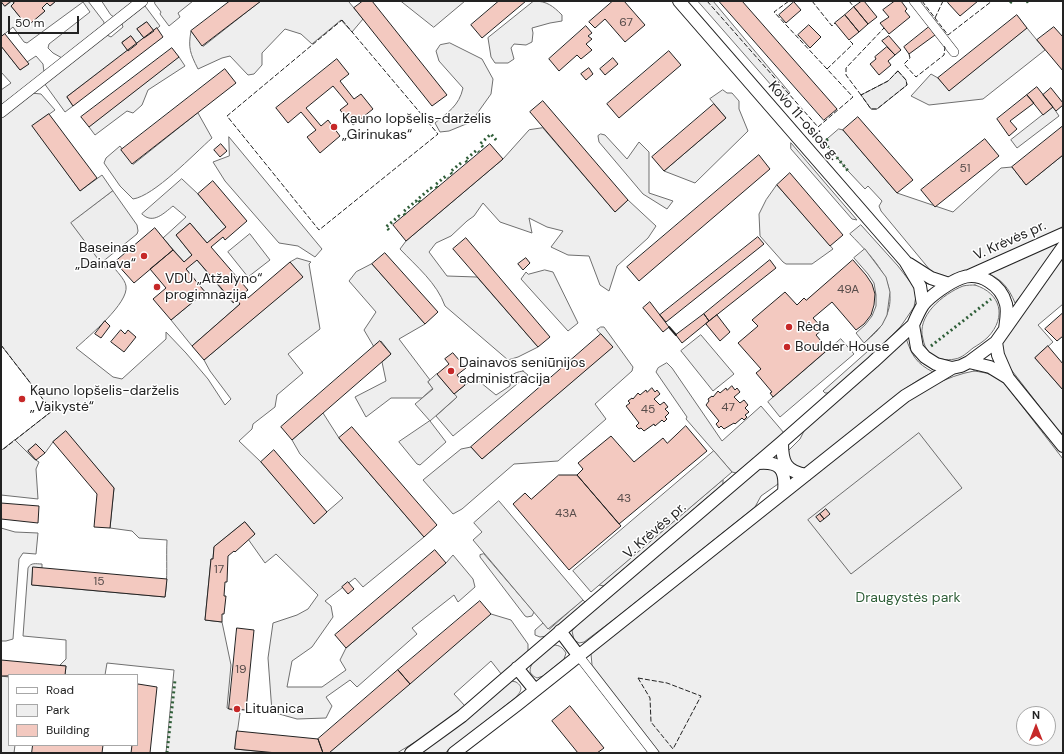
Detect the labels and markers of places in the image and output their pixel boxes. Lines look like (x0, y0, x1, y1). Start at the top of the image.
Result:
place label: Kauno lopšelis-darželis „Girinukas“ (342, 111, 491, 144)
marker: Kauno lopšelis-darželis „Girinukas“ (329, 122, 339, 132)
place label: Baseinas „Dainava“ (75, 240, 136, 272)
marker: Baseinas „Dainava“ (139, 251, 149, 261)
place label: VDU „Atžalyno“ progimnazija (165, 271, 262, 304)
marker: VDU „Atžalyno“ progimnazija (152, 282, 162, 292)
place label: Rėda (797, 319, 829, 335)
marker: Rėda (784, 322, 794, 332)
place label: Boulder House (795, 339, 889, 355)
marker: Boulder House (782, 342, 792, 352)
place label: Dainavos seniūnijos administracija (459, 355, 586, 388)
marker: Dainavos seniūnijos administracija (446, 366, 456, 376)
place label: Kauno lopšelis-darželis „Vaikystė“ (30, 383, 179, 416)
marker: Kauno lopšelis-darželis „Vaikystė“ (17, 394, 27, 404)
place label: Lituanica (245, 701, 304, 717)
marker: Lituanica (232, 704, 242, 714)

